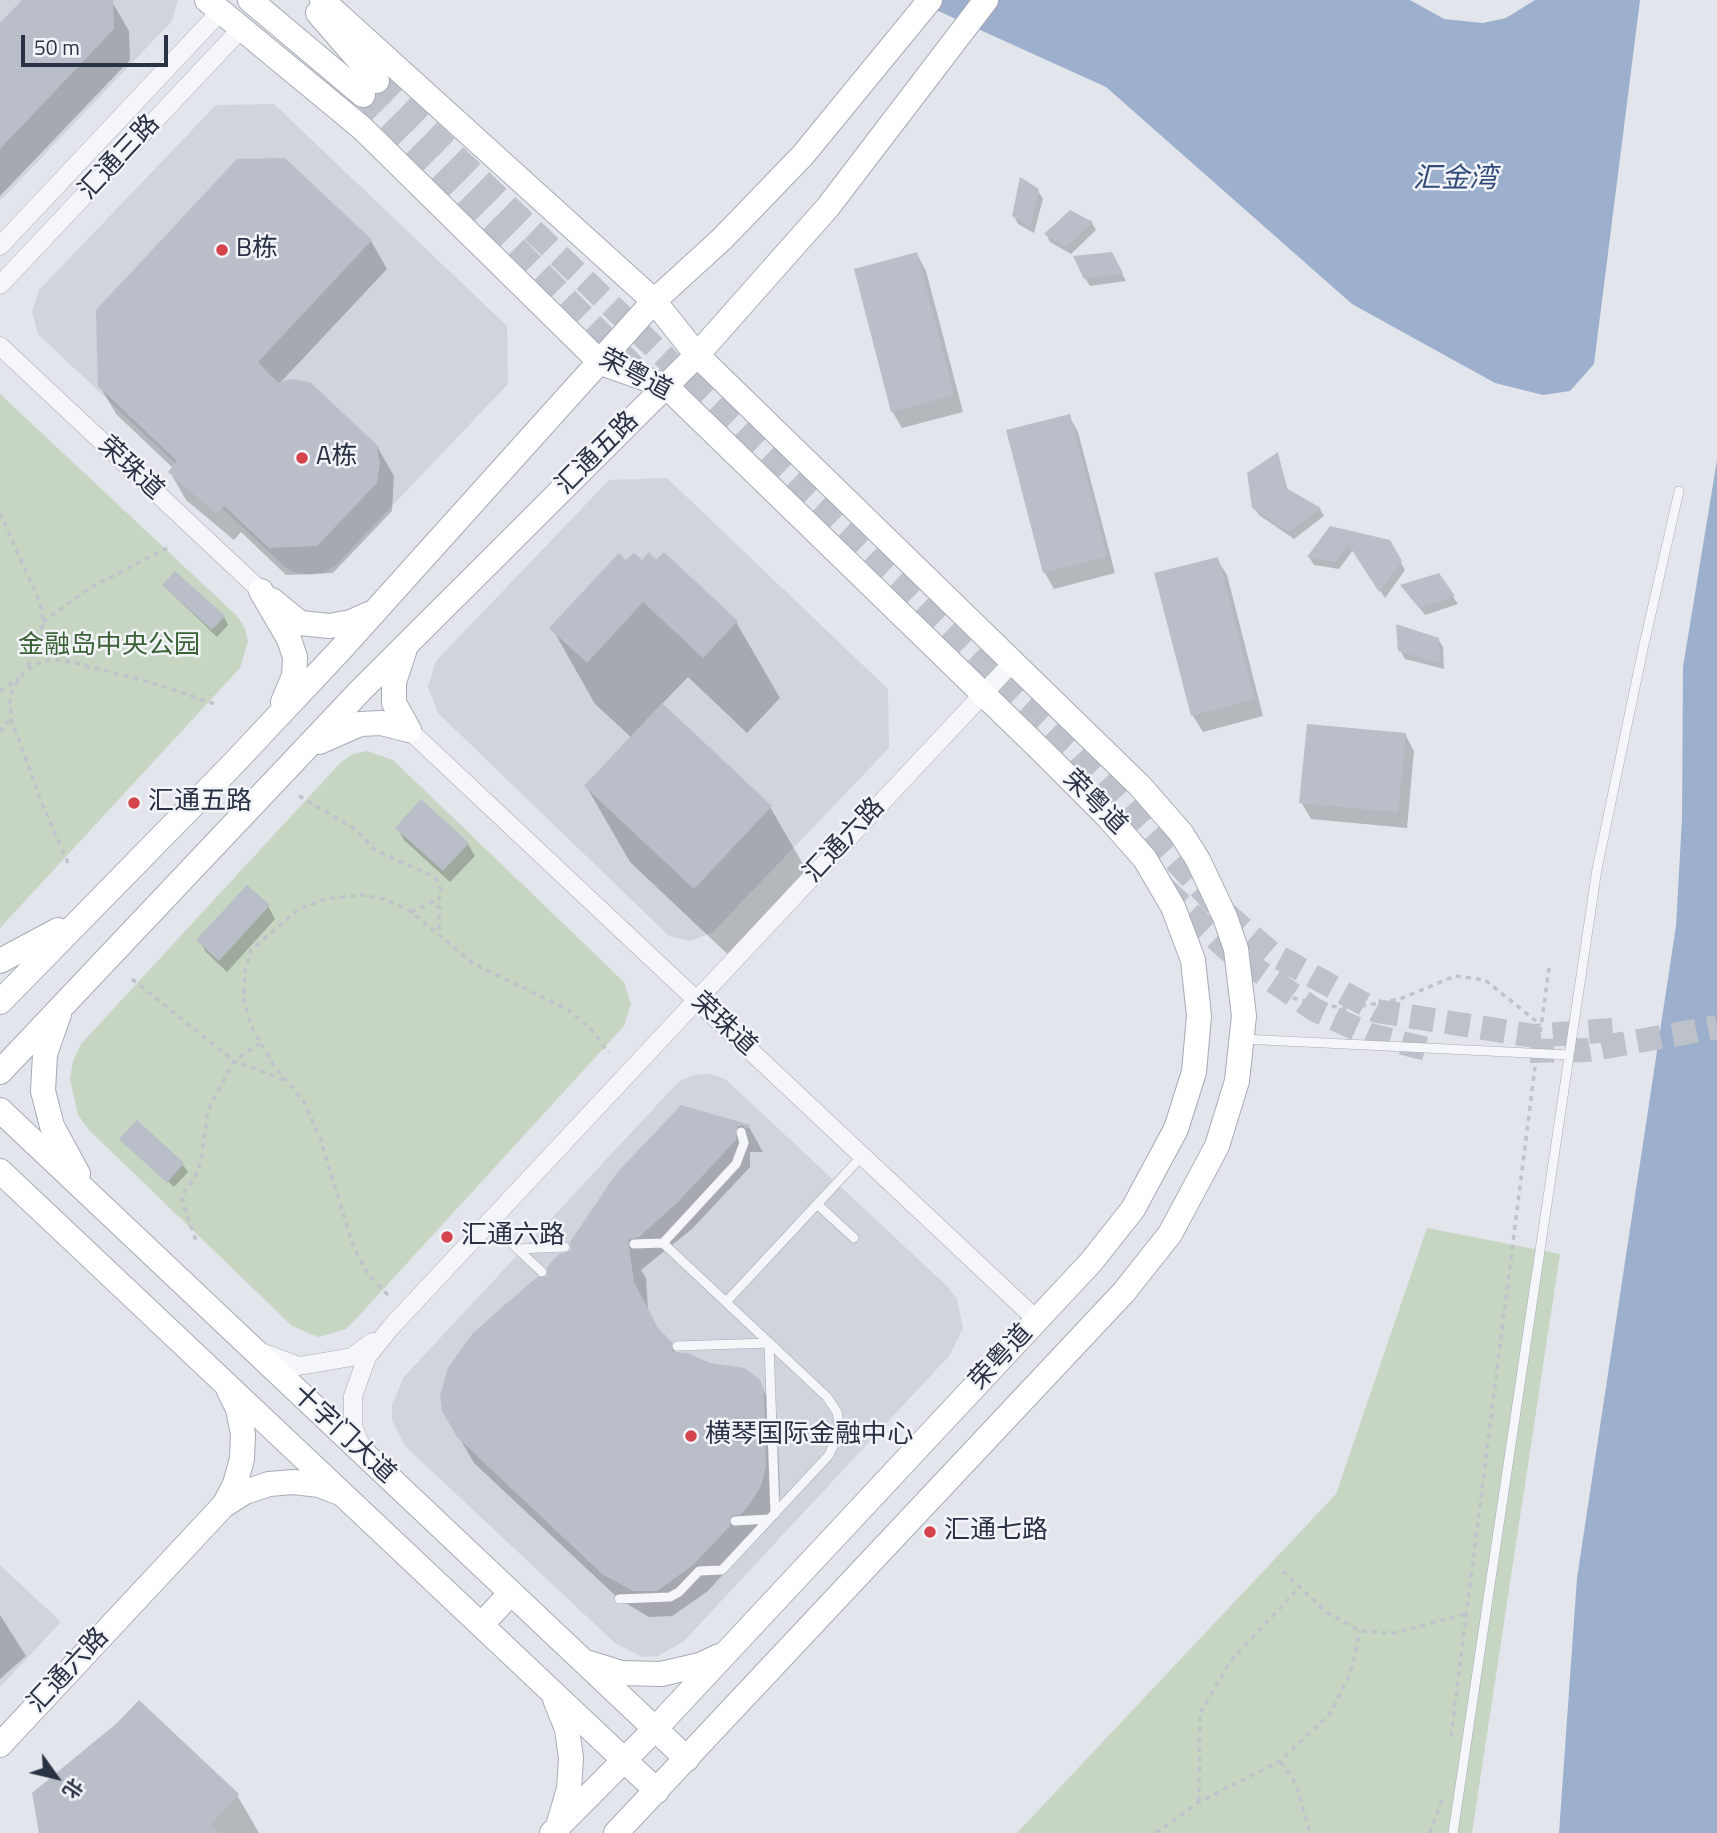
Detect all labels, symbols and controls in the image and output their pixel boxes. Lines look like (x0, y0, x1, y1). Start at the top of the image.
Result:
scale bar (24, 21, 172, 65)
text: 50 m (34, 31, 80, 63)
street label: 汇通三路 (73, 109, 167, 207)
water label: 汇金湾 (1413, 163, 1497, 197)
place label: B栋 (236, 234, 278, 266)
marker: B栋 (214, 242, 230, 258)
street label: 荣粤道 (593, 344, 677, 408)
street label: 汇通五路 (550, 406, 646, 502)
street label: 荣珠道 (91, 431, 169, 507)
place label: A栋 (316, 442, 357, 474)
marker: A栋 (294, 450, 310, 466)
park label: 金融岛中央公园 (18, 631, 200, 663)
street label: 荣粤道 (1055, 764, 1133, 842)
place label: 汇通五路 (148, 787, 252, 819)
street label: 汇通六路 (798, 792, 892, 890)
marker: 汇通五路 (126, 795, 142, 811)
street label: 荣珠道 (684, 987, 762, 1063)
place label: 汇通六路 (461, 1221, 565, 1253)
marker: 汇通六路 (439, 1229, 455, 1245)
street label: 荣粤道 (964, 1319, 1040, 1397)
street label: 十字门大道 (285, 1379, 401, 1491)
place label: 横琴国际金融中心 (705, 1420, 913, 1452)
marker: 横琴国际金融中心 (683, 1428, 699, 1444)
place label: 汇通七路 (944, 1516, 1048, 1548)
marker: 汇通七路 (922, 1524, 938, 1540)
street label: 汇通六路 (22, 1622, 116, 1720)
north arrow (21, 1742, 91, 1812)
text: 北 (56, 1773, 91, 1805)

